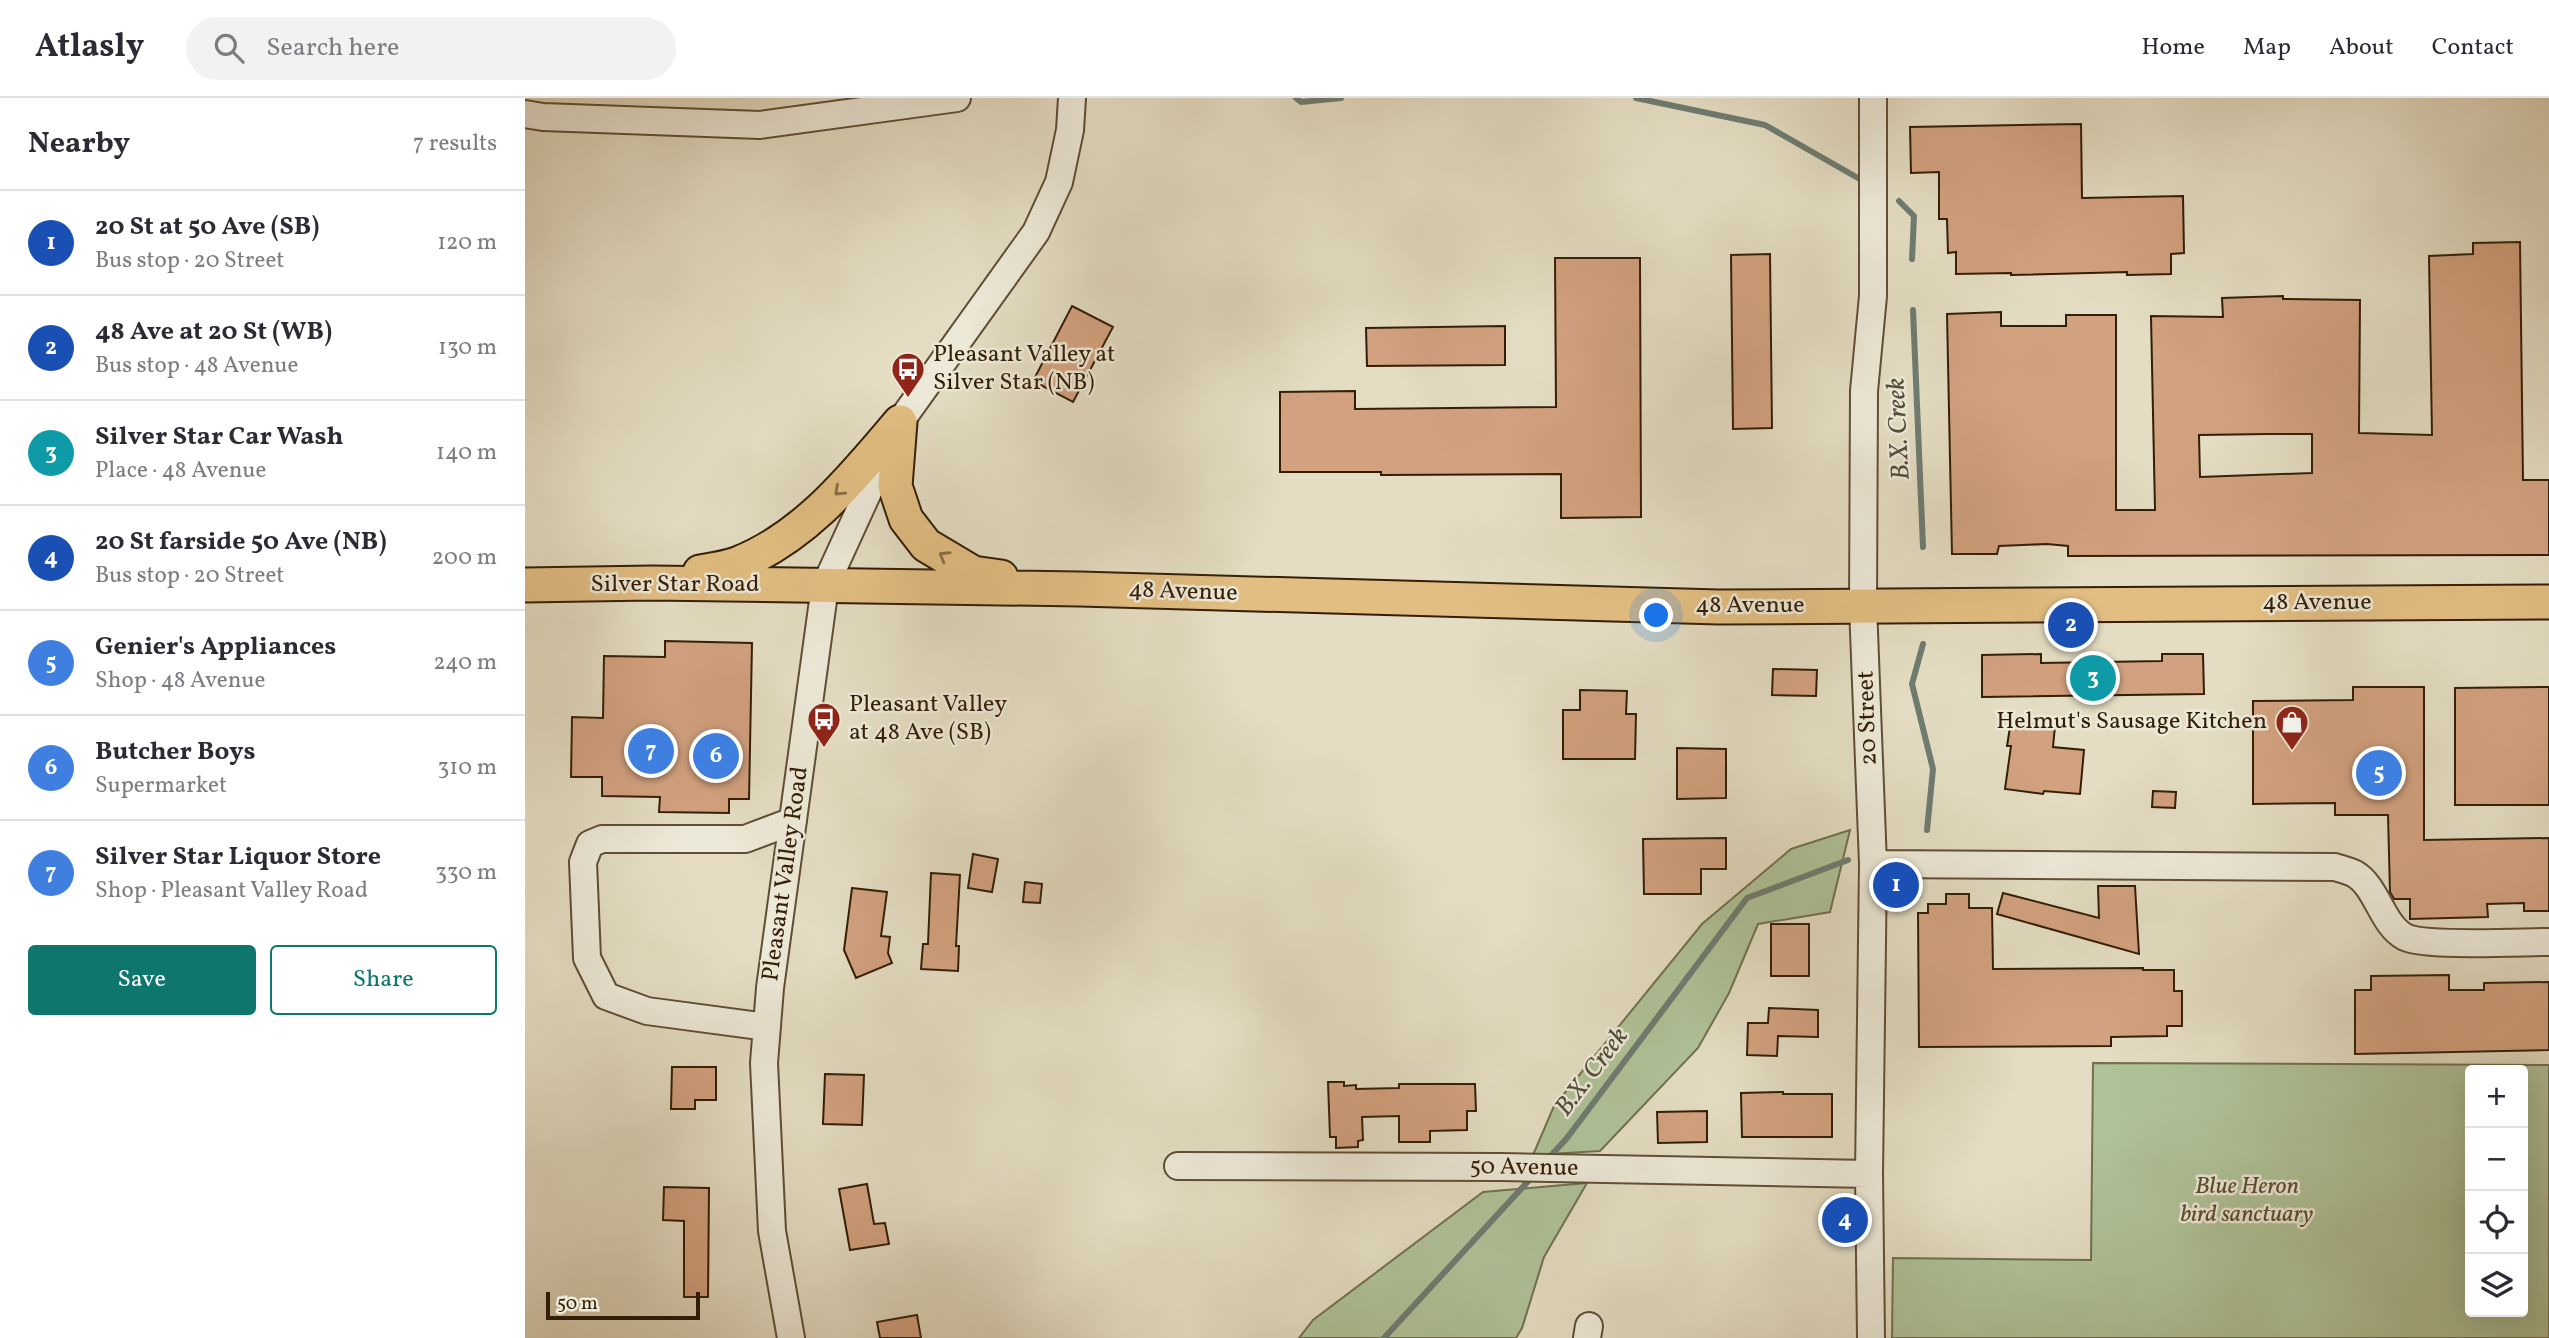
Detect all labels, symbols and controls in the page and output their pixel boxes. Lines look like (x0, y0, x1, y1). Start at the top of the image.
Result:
search box (186, 17, 676, 80)
text: Atlasly (35, 25, 144, 71)
icon: search (210, 29, 248, 67)
text: Search here (266, 30, 399, 66)
text: Home (2141, 31, 2205, 65)
text: Map (2243, 31, 2291, 65)
text: About (2329, 31, 2394, 65)
text: Contact (2432, 31, 2514, 65)
text: Nearby (28, 123, 130, 165)
text: 7 results (413, 128, 497, 160)
text: 20 St at 50 Ave (SB) (95, 209, 320, 245)
text: 1 (46, 227, 56, 259)
text: 120 m (437, 227, 497, 259)
text: Bus stop · 20 Street (95, 245, 284, 277)
text: 48 Ave at 20 St (WB) (95, 314, 332, 350)
text: 2 (45, 332, 57, 364)
text: 130 m (438, 332, 497, 364)
place label: Pleasant Valley at Silver Star (NB) (933, 338, 1115, 400)
text: Bus stop · 48 Avenue (95, 350, 298, 382)
bus stop icon: Pleasant Valley at Silver Star (NB) (889, 350, 927, 399)
water label: B.X. Creek (1878, 377, 1920, 481)
text: Silver Star Car Wash (95, 419, 343, 455)
text: 3 (45, 437, 57, 469)
text: 140 m (436, 437, 497, 469)
text: Place · 48 Avenue (95, 455, 266, 487)
one-way arrow (834, 483, 847, 496)
text: 20 St farside 50 Ave (NB) (95, 524, 387, 560)
text: 4 (44, 542, 58, 574)
text: 200 m (432, 542, 497, 574)
one-way arrow (939, 551, 952, 564)
text: Bus stop · 20 Street (95, 560, 284, 592)
street label: Silver Star Road (591, 568, 759, 602)
street label: 48 Avenue (1128, 573, 1238, 611)
street label: 48 Avenue (2262, 586, 2372, 620)
street label: 48 Avenue (1695, 589, 1805, 623)
your location (1639, 598, 1673, 632)
pin: 2 (2048, 599, 2094, 651)
text: Genier's Appliances (95, 629, 336, 665)
text: 5 (45, 647, 57, 679)
text: 240 m (433, 647, 497, 679)
pin: 3 (2070, 652, 2116, 704)
text: Shop · 48 Avenue (95, 665, 265, 697)
street label: 20 Street (1849, 670, 1887, 766)
place label: Pleasant Valley at 48 Ave (SB) (849, 688, 1007, 750)
bus stop icon: Pleasant Valley at 48 Ave (SB) (805, 700, 843, 749)
shop icon: Helmut's Sausage Kitchen (2273, 703, 2311, 752)
place label: Helmut's Sausage Kitchen (1996, 705, 2267, 739)
pin: 7 (628, 725, 674, 777)
pin: 6 (693, 730, 739, 782)
text: Butcher Boys (95, 734, 256, 770)
pin: 5 (2356, 747, 2402, 799)
text: 6 (45, 752, 57, 784)
text: 310 m (437, 752, 497, 784)
street label: Pleasant Valley Road (754, 764, 818, 984)
text: Supermarket (95, 770, 227, 802)
text: Silver Star Liquor Store (95, 839, 381, 875)
text: 7 (46, 857, 57, 889)
text: 330 m (435, 857, 497, 889)
pin: 1 (1873, 859, 1919, 911)
text: Shop · Pleasant Valley Road (95, 875, 368, 907)
button: Save (28, 945, 256, 1015)
button: Share (270, 945, 497, 1015)
water label: B.X. Creek (1547, 1020, 1637, 1124)
map controls (2465, 1065, 2528, 1317)
button: + (2465, 1065, 2528, 1128)
button: − (2465, 1128, 2528, 1191)
street label: 50 Avenue (1469, 1150, 1579, 1186)
park label: Blue Heron bird sanctuary (2181, 1170, 2314, 1232)
button: locate (2465, 1191, 2528, 1254)
pin: 4 (1822, 1194, 1868, 1246)
button: layers (2465, 1254, 2528, 1317)
scale bar (546, 1289, 700, 1321)
text: 50 m (557, 1291, 598, 1317)

